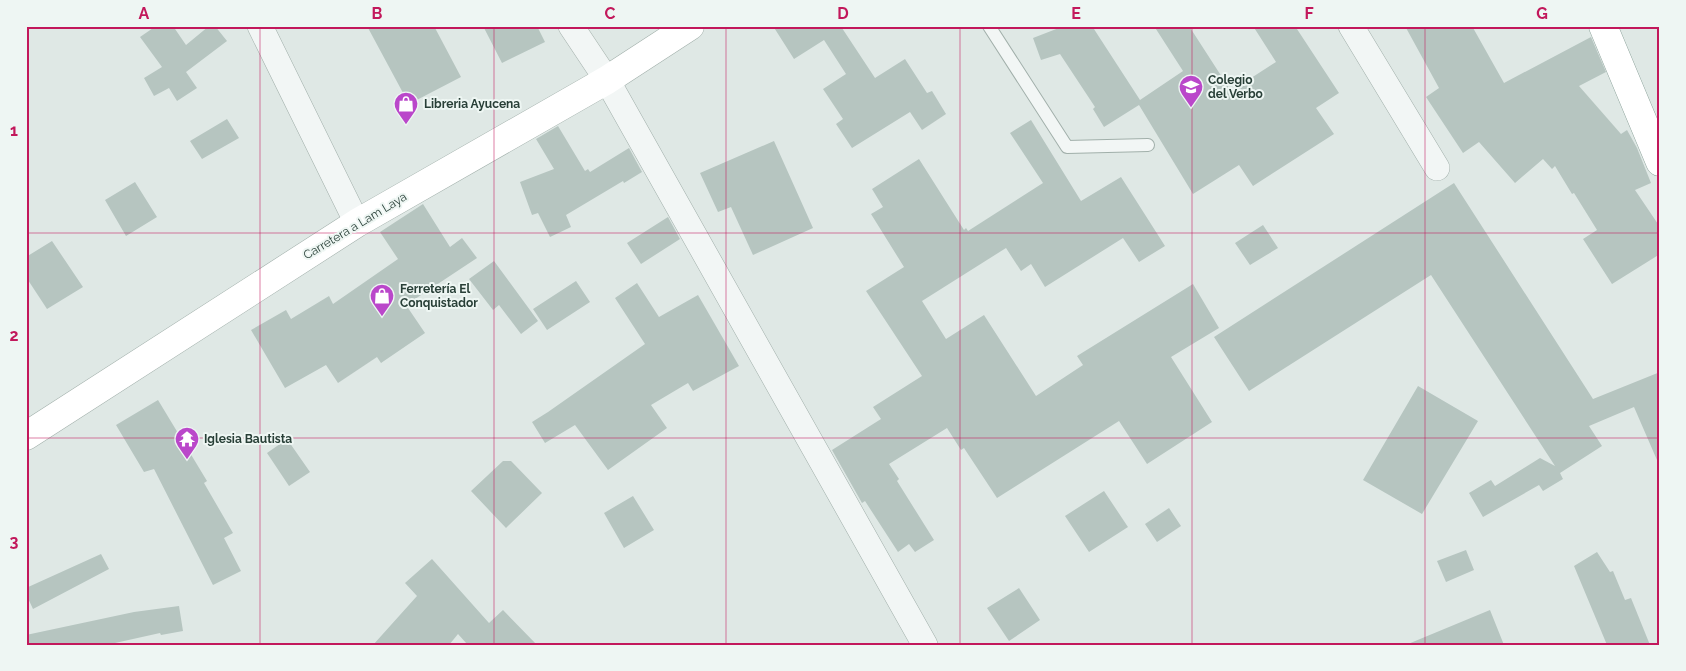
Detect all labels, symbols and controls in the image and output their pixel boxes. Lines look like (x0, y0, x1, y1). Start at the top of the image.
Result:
text: A (139, 4, 150, 23)
text: B (372, 4, 383, 23)
text: C (605, 4, 616, 23)
text: D (837, 4, 849, 23)
text: E (1071, 4, 1081, 23)
text: F (1304, 4, 1314, 23)
text: G (1536, 4, 1548, 23)
place label: Colegio del Verbo (1208, 73, 1263, 101)
school or university icon: Colegio del Verbo (1178, 74, 1204, 108)
shop icon: Libreria Ayucena (393, 91, 419, 125)
place label: Libreria Ayucena (424, 97, 520, 111)
text: 1 (10, 121, 18, 140)
street label: Carretera a Lam Laya (301, 190, 409, 262)
place label: Ferretería El Conquistador (400, 282, 478, 310)
shop icon: Ferretería El Conquistador (369, 283, 395, 317)
text: 2 (9, 326, 19, 345)
temple icon: Iglesia Bautista (174, 426, 200, 460)
place label: Iglesia Bautista (204, 432, 292, 446)
text: 3 (10, 532, 19, 551)

